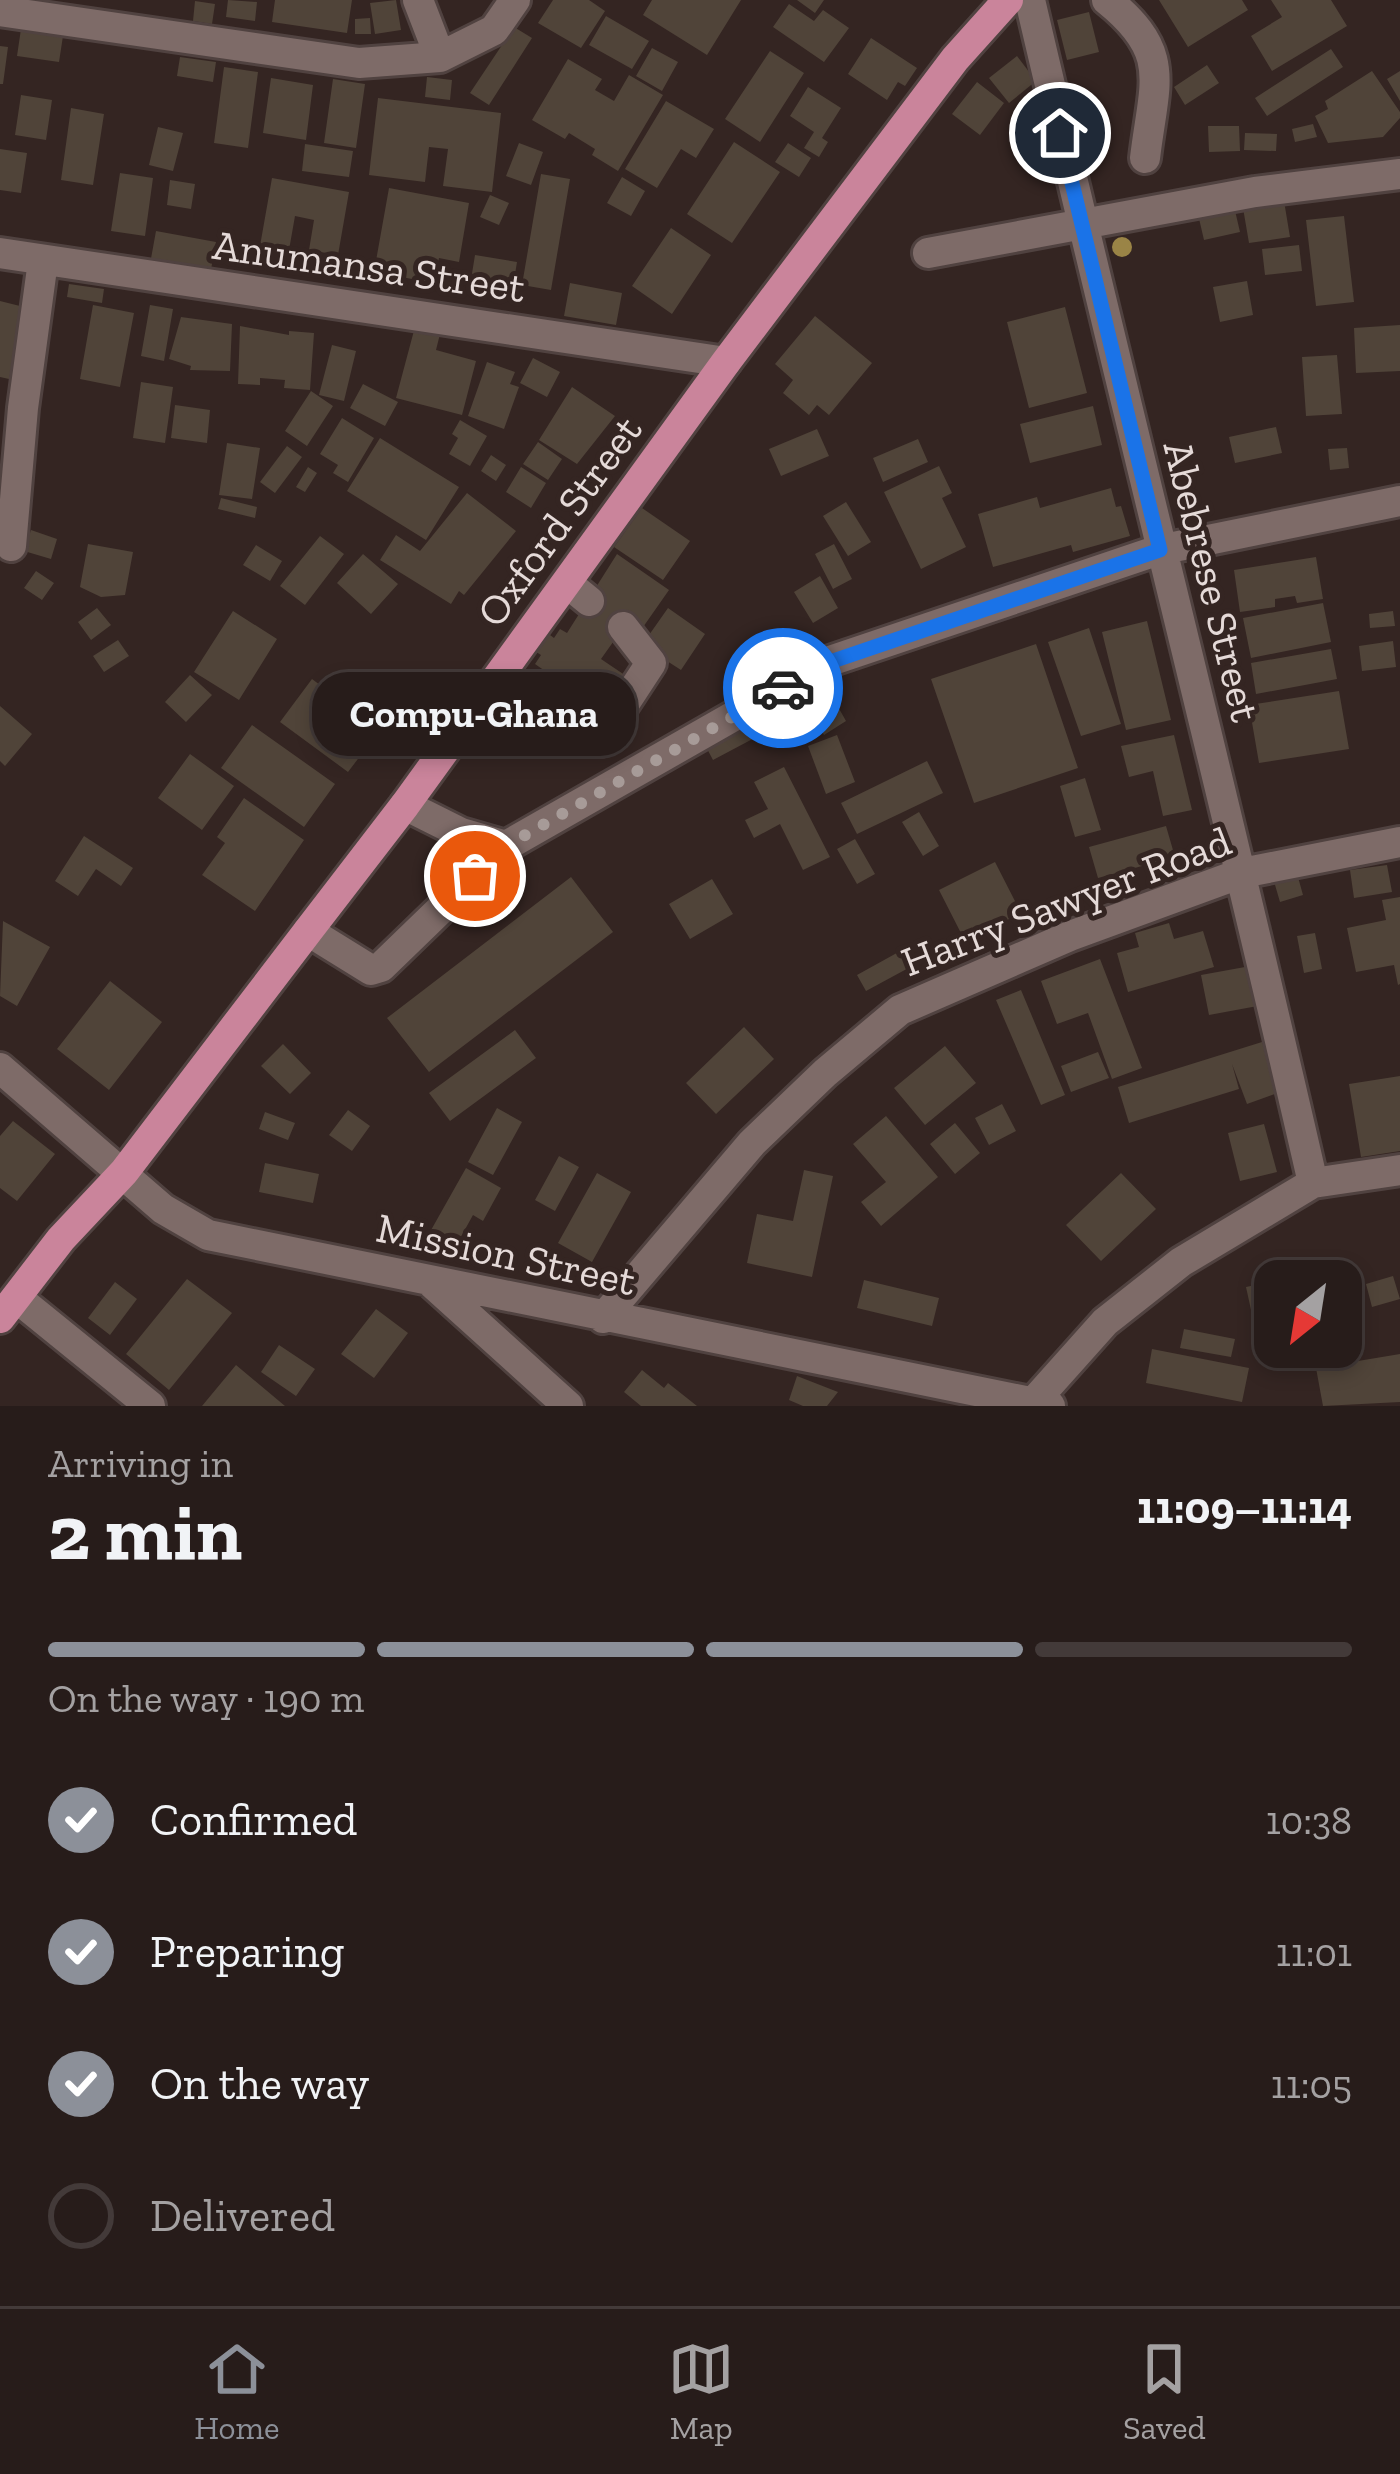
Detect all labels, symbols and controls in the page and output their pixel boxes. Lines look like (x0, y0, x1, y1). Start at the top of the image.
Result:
pin (1009, 82, 1111, 184)
icon: home (1027, 100, 1093, 166)
street label: Anumansa Street (210, 219, 529, 313)
street label: Oxford Street (466, 406, 653, 636)
street label: Abebrese Street (1152, 435, 1272, 727)
courier (723, 628, 843, 748)
icon: car (750, 655, 816, 721)
callout: Compu-Ghana (313, 672, 637, 756)
text: Compu-Ghana (350, 690, 598, 737)
street label: Harry Sawyer Road (894, 815, 1238, 987)
pin (424, 825, 526, 927)
icon: bag (442, 843, 508, 909)
street label: Mission Street (372, 1202, 640, 1306)
north arrow (1254, 1260, 1362, 1368)
map controls (1254, 1260, 1362, 1368)
text: Arriving in (48, 1440, 233, 1487)
text: 11:09–11:14 (1137, 1481, 1352, 1535)
text: 2 min (48, 1485, 242, 1579)
text: On the way · 190 m (48, 1675, 364, 1722)
icon: check (48, 1787, 114, 1853)
text: Confirmed (150, 1793, 357, 1847)
text: 10:38 (1266, 1797, 1352, 1844)
icon: check (48, 1919, 114, 1985)
text: Preparing (150, 1925, 344, 1979)
text: 11:01 (1276, 1929, 1352, 1976)
icon: check (48, 2051, 114, 2117)
text: On the way (150, 2057, 369, 2111)
text: 11:05 (1271, 2061, 1352, 2108)
text: Delivered (150, 2189, 335, 2243)
tab: Home (194, 2336, 279, 2447)
tab: Map (668, 2336, 734, 2447)
tab: Saved (1123, 2336, 1206, 2447)

